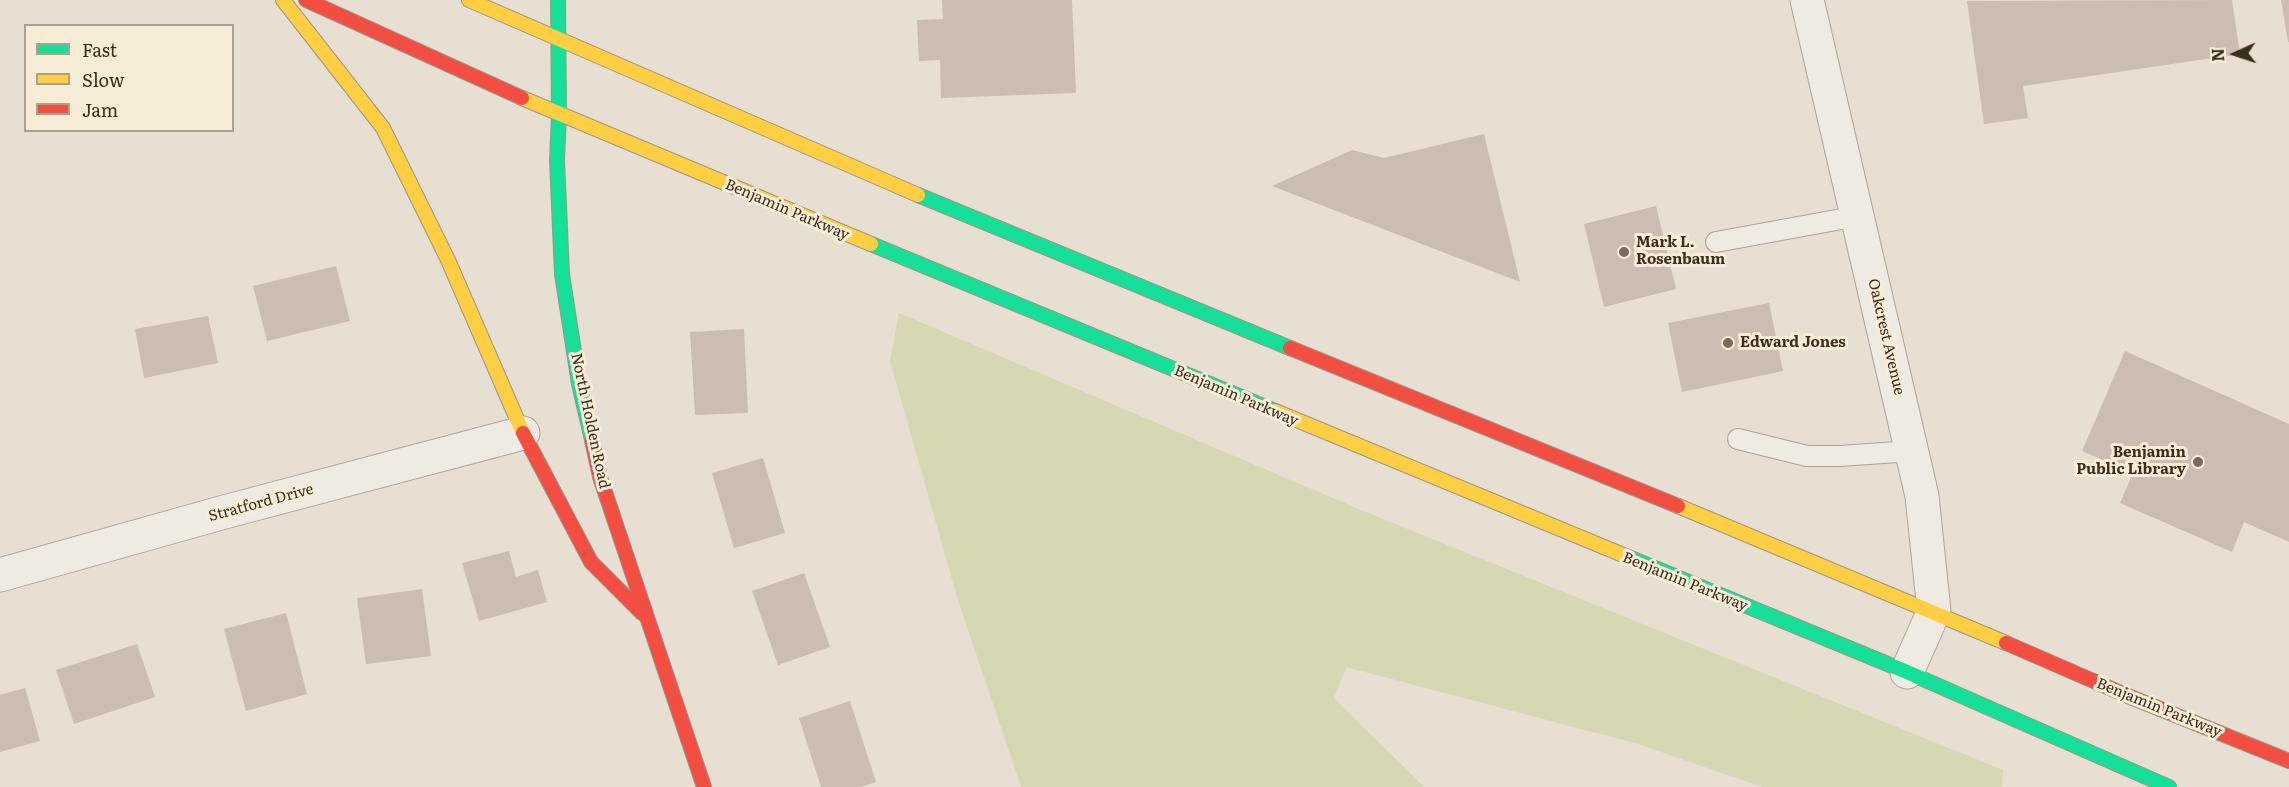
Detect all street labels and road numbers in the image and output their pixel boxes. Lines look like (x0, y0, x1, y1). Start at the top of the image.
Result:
street label: Benjamin Parkway (722, 176, 852, 244)
street label: Oakcrest Avenue (1864, 277, 1908, 397)
street label: North Holden Road (567, 351, 613, 491)
street label: Benjamin Parkway (1171, 362, 1301, 430)
street label: Stratford Drive (206, 480, 316, 526)
street label: Benjamin Parkway (1620, 549, 1750, 615)
street label: Benjamin Parkway (2094, 675, 2224, 741)

